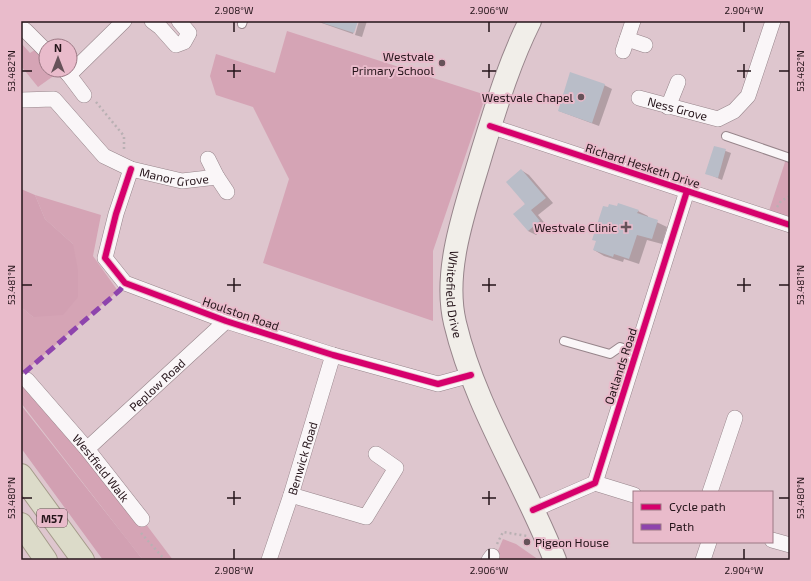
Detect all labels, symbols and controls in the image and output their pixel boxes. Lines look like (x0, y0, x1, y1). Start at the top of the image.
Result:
text: 2.908°W (215, 4, 254, 16)
text: 2.906°W (470, 4, 509, 16)
text: 2.904°W (725, 4, 764, 16)
north arrow (38, 38, 78, 78)
text: N (54, 41, 62, 54)
place label: Westvale Primary School (352, 49, 434, 77)
text: 53.482°N (5, 50, 17, 92)
text: 53.482°N (794, 50, 806, 92)
marker: Westvale Primary School (437, 58, 447, 68)
place label: Westvale Chapel (482, 90, 573, 104)
marker: Westvale Chapel (576, 92, 586, 102)
street label: Ness Grove (646, 94, 709, 123)
street label: Richard Hesketh Drive (584, 140, 702, 190)
street label: Manor Grove (138, 164, 209, 188)
place label: Westvale Clinic (534, 220, 617, 234)
marker: Westvale Clinic (620, 221, 632, 233)
street label: Whitefield Drive (444, 250, 466, 339)
text: 53.481°N (5, 265, 17, 305)
text: 53.481°N (794, 265, 806, 305)
street label: Houlston Road (201, 293, 281, 333)
street label: Oatlands Road (601, 326, 639, 406)
street label: Peplow Road (126, 356, 188, 414)
street label: Benwick Road (284, 420, 320, 497)
street label: Westfield Walk (70, 431, 133, 504)
text: 53.480°N (5, 477, 17, 519)
text: 53.480°N (794, 477, 806, 519)
legend (633, 491, 773, 543)
text: Cycle path (669, 499, 726, 513)
road number: M57 (37, 509, 67, 527)
text: Path (669, 519, 694, 533)
place label: Pigeon House (535, 535, 609, 549)
marker: Pigeon House (522, 537, 532, 547)
text: 2.908°W (215, 564, 254, 576)
text: 2.906°W (470, 564, 509, 576)
text: 2.904°W (725, 564, 764, 576)

